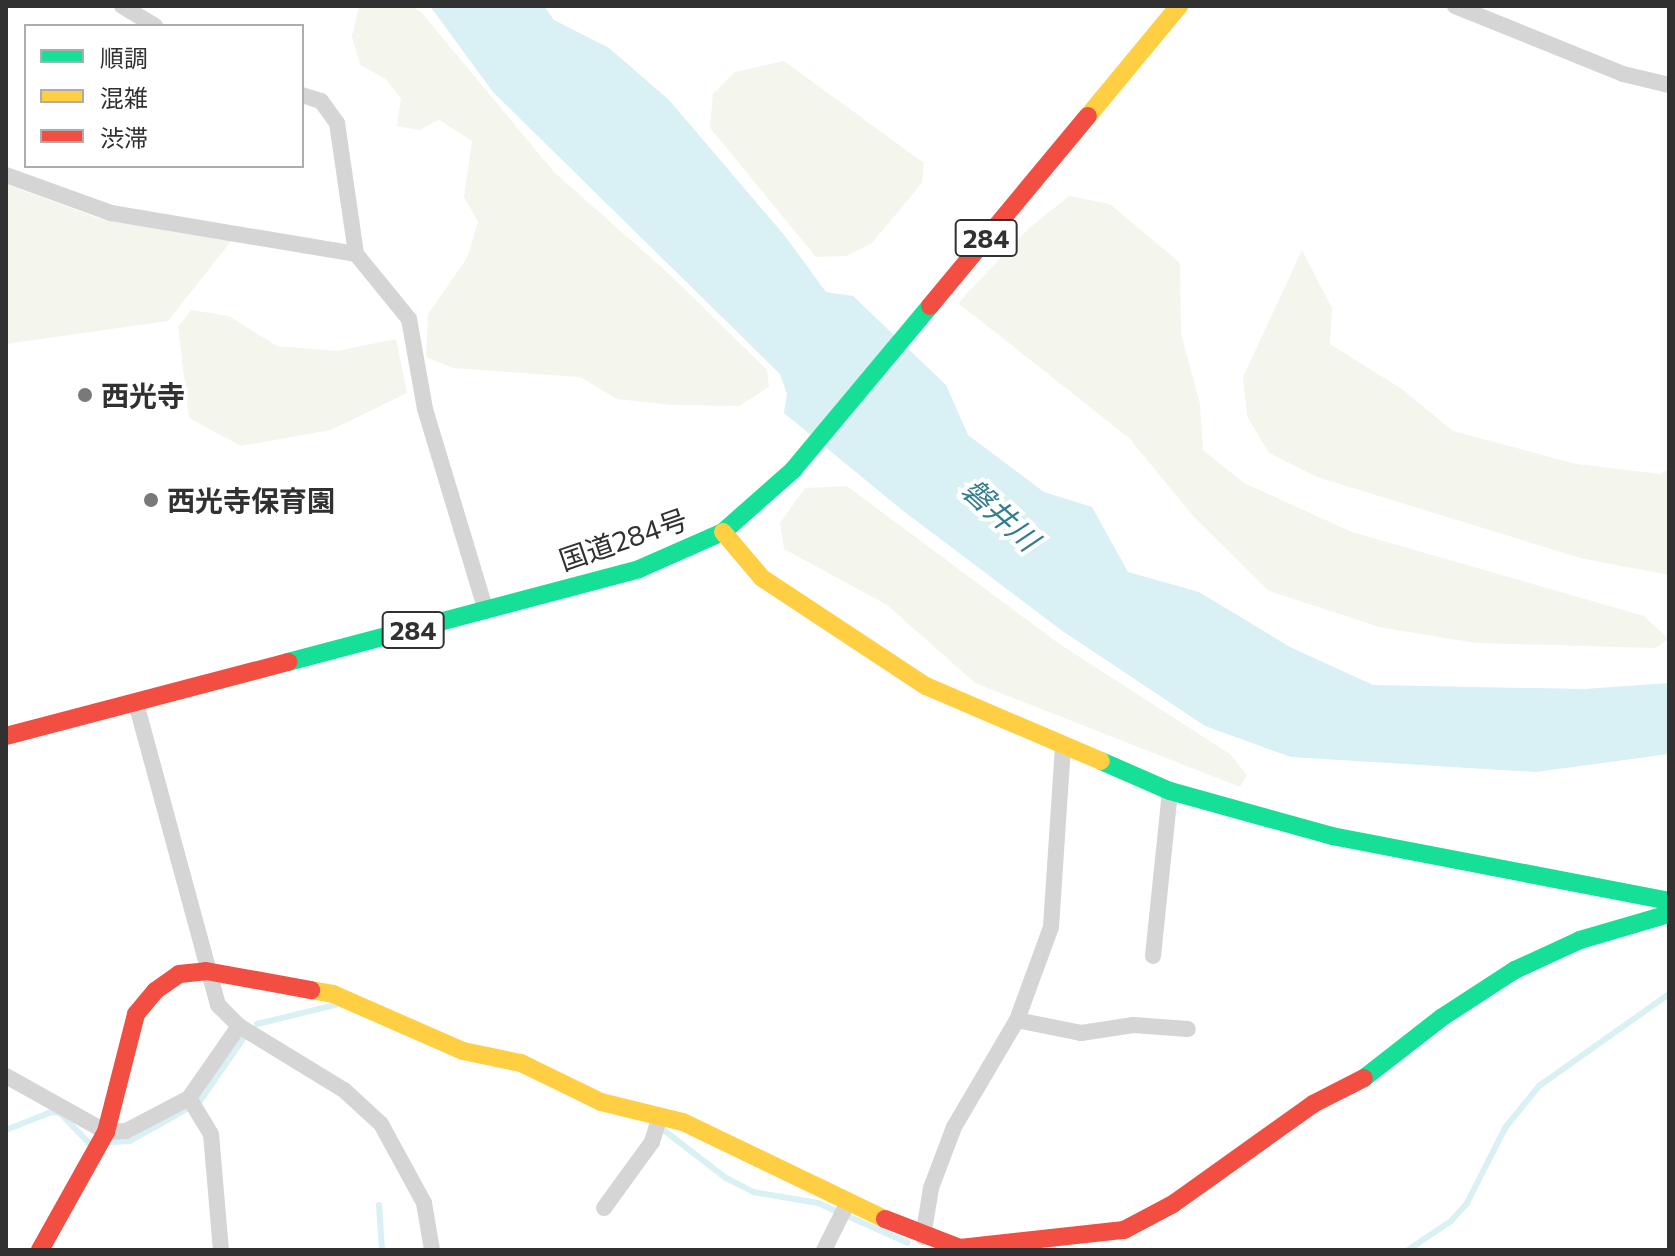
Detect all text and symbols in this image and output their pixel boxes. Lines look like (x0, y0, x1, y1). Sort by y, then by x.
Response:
legend (24, 24, 304, 168)
text: 順調 (100, 43, 148, 72)
text: 混雑 (100, 83, 148, 112)
text: 渋滞 (100, 123, 148, 152)
road number: 284 (954, 216, 1018, 260)
place label: 西光寺 (101, 378, 185, 412)
marker: 西光寺 (76, 386, 94, 404)
water label: 磐井川 (956, 471, 1046, 557)
place label: 西光寺保育園 (167, 483, 335, 517)
marker: 西光寺保育園 (142, 491, 160, 509)
street label: 国道284号 (555, 501, 691, 577)
road number: 284 (381, 608, 445, 652)

